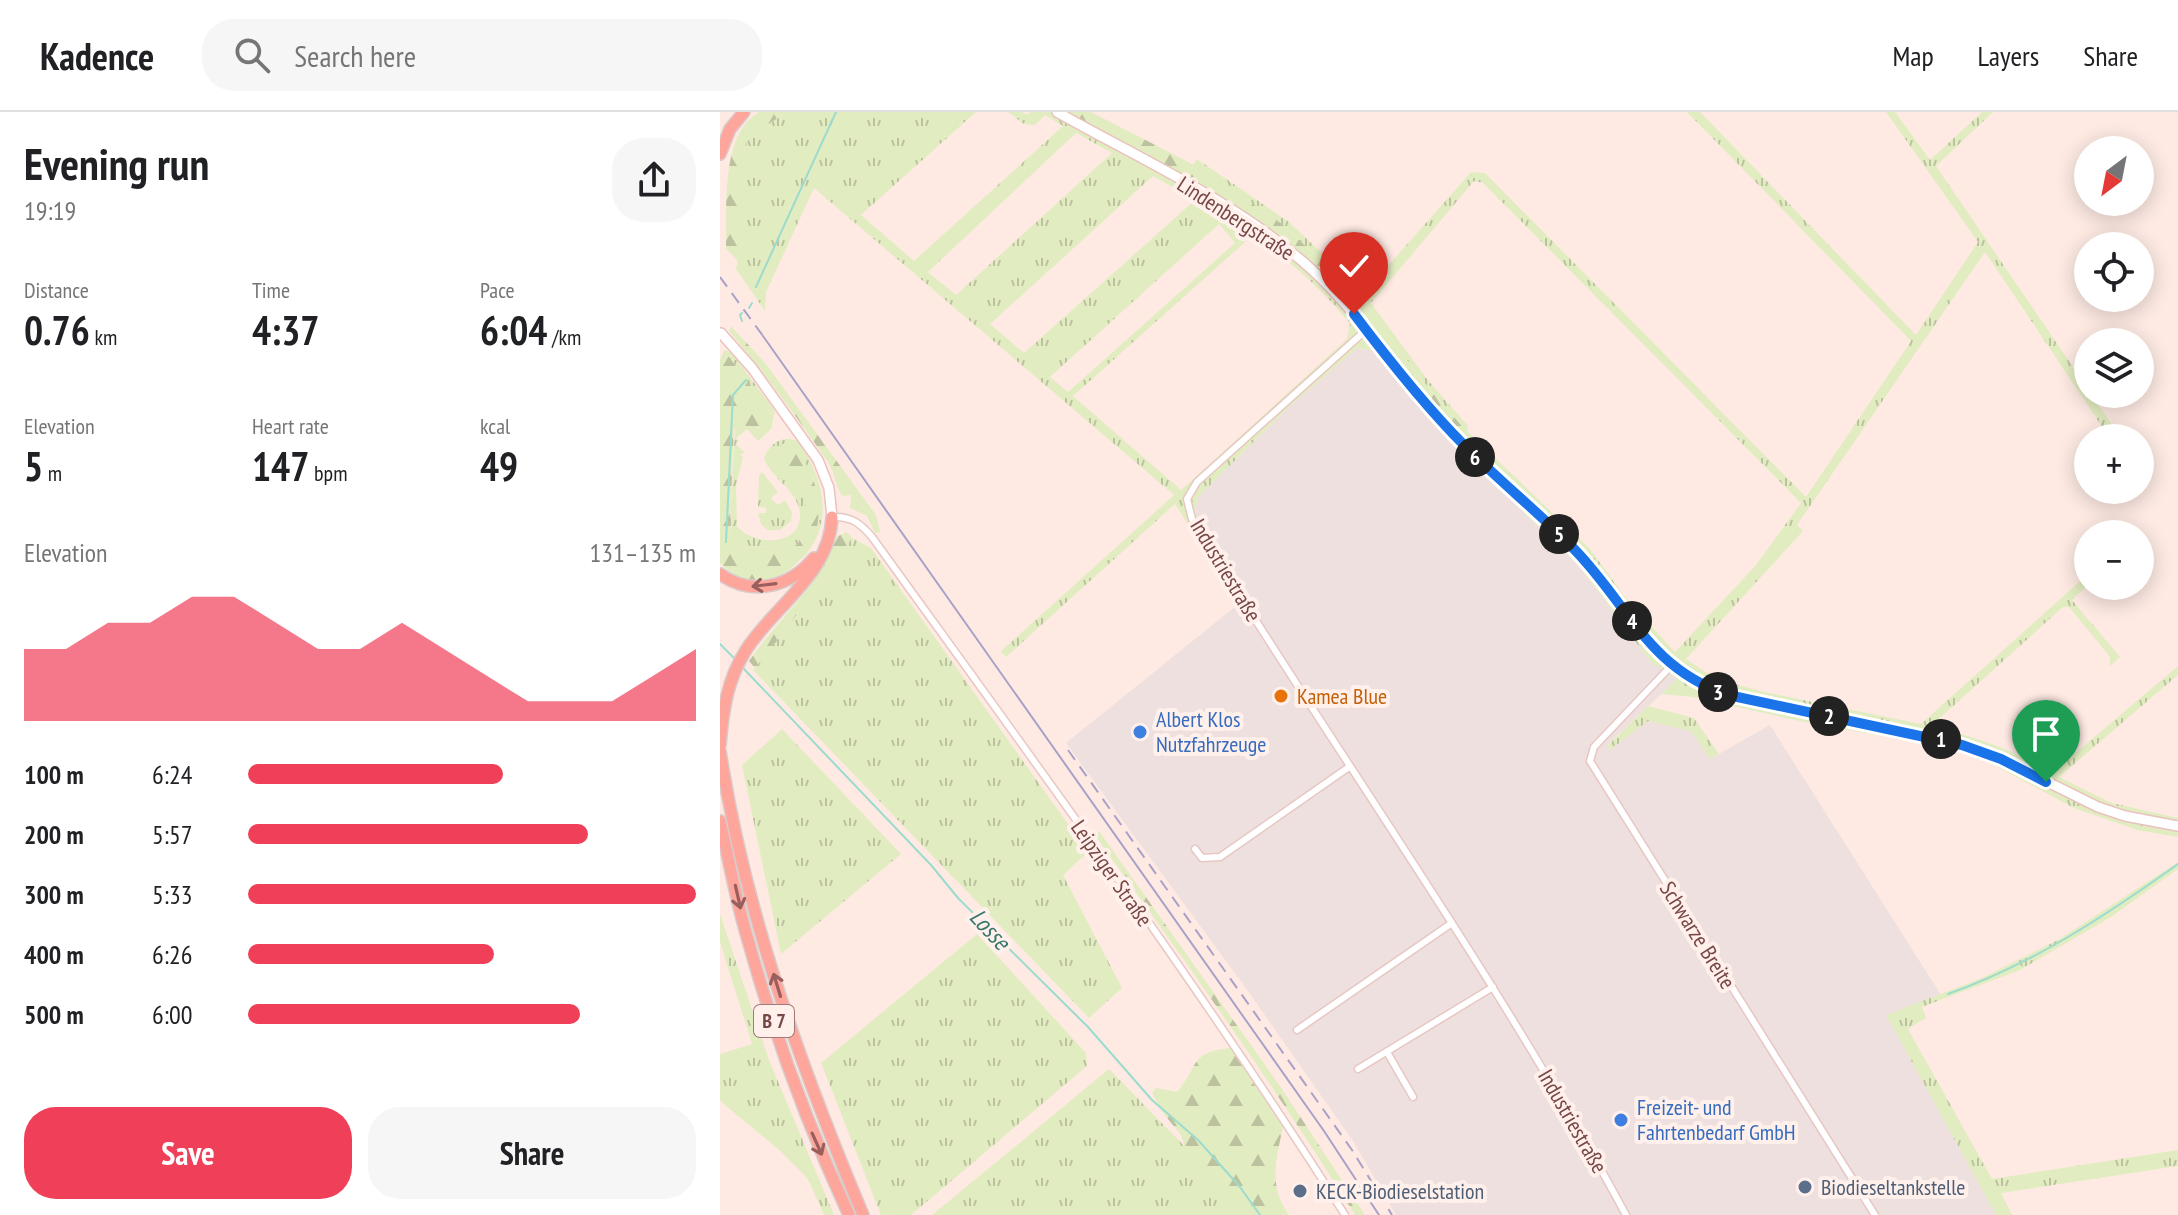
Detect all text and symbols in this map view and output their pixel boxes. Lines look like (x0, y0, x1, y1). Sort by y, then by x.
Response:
search box (202, 19, 762, 91)
text: Kadence (40, 31, 154, 80)
icon: search (230, 33, 274, 77)
text: Search here (294, 36, 416, 75)
text: Map (1892, 37, 1934, 74)
text: Layers (1978, 37, 2039, 74)
text: Share (2083, 37, 2138, 74)
text: Evening run (24, 135, 209, 192)
north arrow (2074, 136, 2154, 216)
map controls (2074, 136, 2154, 600)
button: share (612, 138, 696, 222)
street label: Lindenbergstraße (1172, 170, 1300, 266)
text: 19:19 (24, 194, 76, 227)
pin (1320, 232, 1388, 314)
button: locate (2074, 232, 2154, 312)
icon: check (1332, 244, 1376, 288)
text: Distance (24, 276, 89, 304)
text: Time (252, 276, 290, 304)
text: Pace (480, 276, 515, 304)
text: 0.76 (24, 304, 90, 356)
text: 4:37 (252, 304, 319, 356)
text: 6:04 (480, 304, 547, 356)
text: km (90, 323, 117, 351)
text: /km (547, 323, 581, 351)
button: layers (2074, 328, 2154, 408)
text: Elevation (24, 412, 95, 440)
text: Heart rate (252, 412, 329, 440)
text: kcal (480, 412, 510, 440)
button: + (2074, 424, 2154, 504)
pin: 6 (1455, 437, 1495, 477)
text: 5 (24, 440, 43, 492)
text: 147 (252, 440, 309, 492)
text: 49 (480, 440, 518, 492)
text: 6 (1470, 443, 1480, 471)
text: m (43, 459, 62, 487)
text: bpm (309, 459, 347, 487)
street label: Industriestraße (1184, 513, 1268, 627)
pin: 5 (1539, 514, 1579, 554)
text: 5 (1554, 520, 1564, 548)
button: − (2074, 520, 2154, 600)
text: Elevation (24, 536, 107, 569)
text: 131–135 m (590, 536, 696, 569)
one-way arrow (752, 578, 778, 593)
pin: 4 (1612, 601, 1652, 641)
text: 4 (1627, 607, 1637, 635)
pin: 3 (1698, 672, 1738, 712)
text: 3 (1713, 678, 1723, 706)
place label: Kamea Blue (1297, 682, 1387, 710)
marker: Kamea Blue (1272, 687, 1290, 705)
pin: 2 (1809, 696, 1849, 736)
pin (2012, 700, 2080, 782)
text: 2 (1824, 702, 1834, 730)
place label: Albert Klos Nutzfahrzeuge (1156, 705, 1266, 758)
icon: arrive (2024, 712, 2068, 756)
pin: 1 (1921, 719, 1961, 759)
marker: Albert Klos Nutzfahrzeuge (1131, 723, 1149, 741)
text: 1 (1936, 725, 1946, 753)
text: 100 m (24, 758, 84, 791)
text: 6:24 (152, 758, 192, 791)
street label: Leipziger Straße (1065, 814, 1159, 932)
text: 200 m (24, 818, 84, 851)
text: 5:57 (152, 818, 192, 851)
street label: Schwarze Breite (1654, 876, 1742, 994)
text: 300 m (24, 878, 84, 911)
text: 5:33 (152, 878, 192, 911)
one-way arrow (731, 883, 746, 909)
water label: Losse (963, 902, 1018, 958)
text: 400 m (24, 938, 84, 971)
text: 6:26 (152, 938, 192, 971)
one-way arrow (768, 972, 783, 997)
text: 500 m (24, 998, 84, 1031)
text: 6:00 (152, 998, 192, 1031)
road number: B 7 (754, 1005, 794, 1037)
street label: Industriestraße (1532, 1064, 1614, 1178)
place label: Freizeit- und Fahrtenbedarf GmbH (1637, 1093, 1796, 1146)
button: Save (24, 1107, 352, 1199)
button: Share (368, 1107, 696, 1199)
marker: Freizeit- und Fahrtenbedarf GmbH (1612, 1111, 1630, 1129)
one-way arrow (810, 1131, 825, 1156)
place label: Biodieseltankstelle (1821, 1173, 1965, 1201)
place label: KECK-Biodieselstation (1316, 1177, 1484, 1205)
marker: Biodieseltankstelle (1796, 1178, 1814, 1196)
marker: KECK-Biodieselstation (1291, 1182, 1309, 1200)

